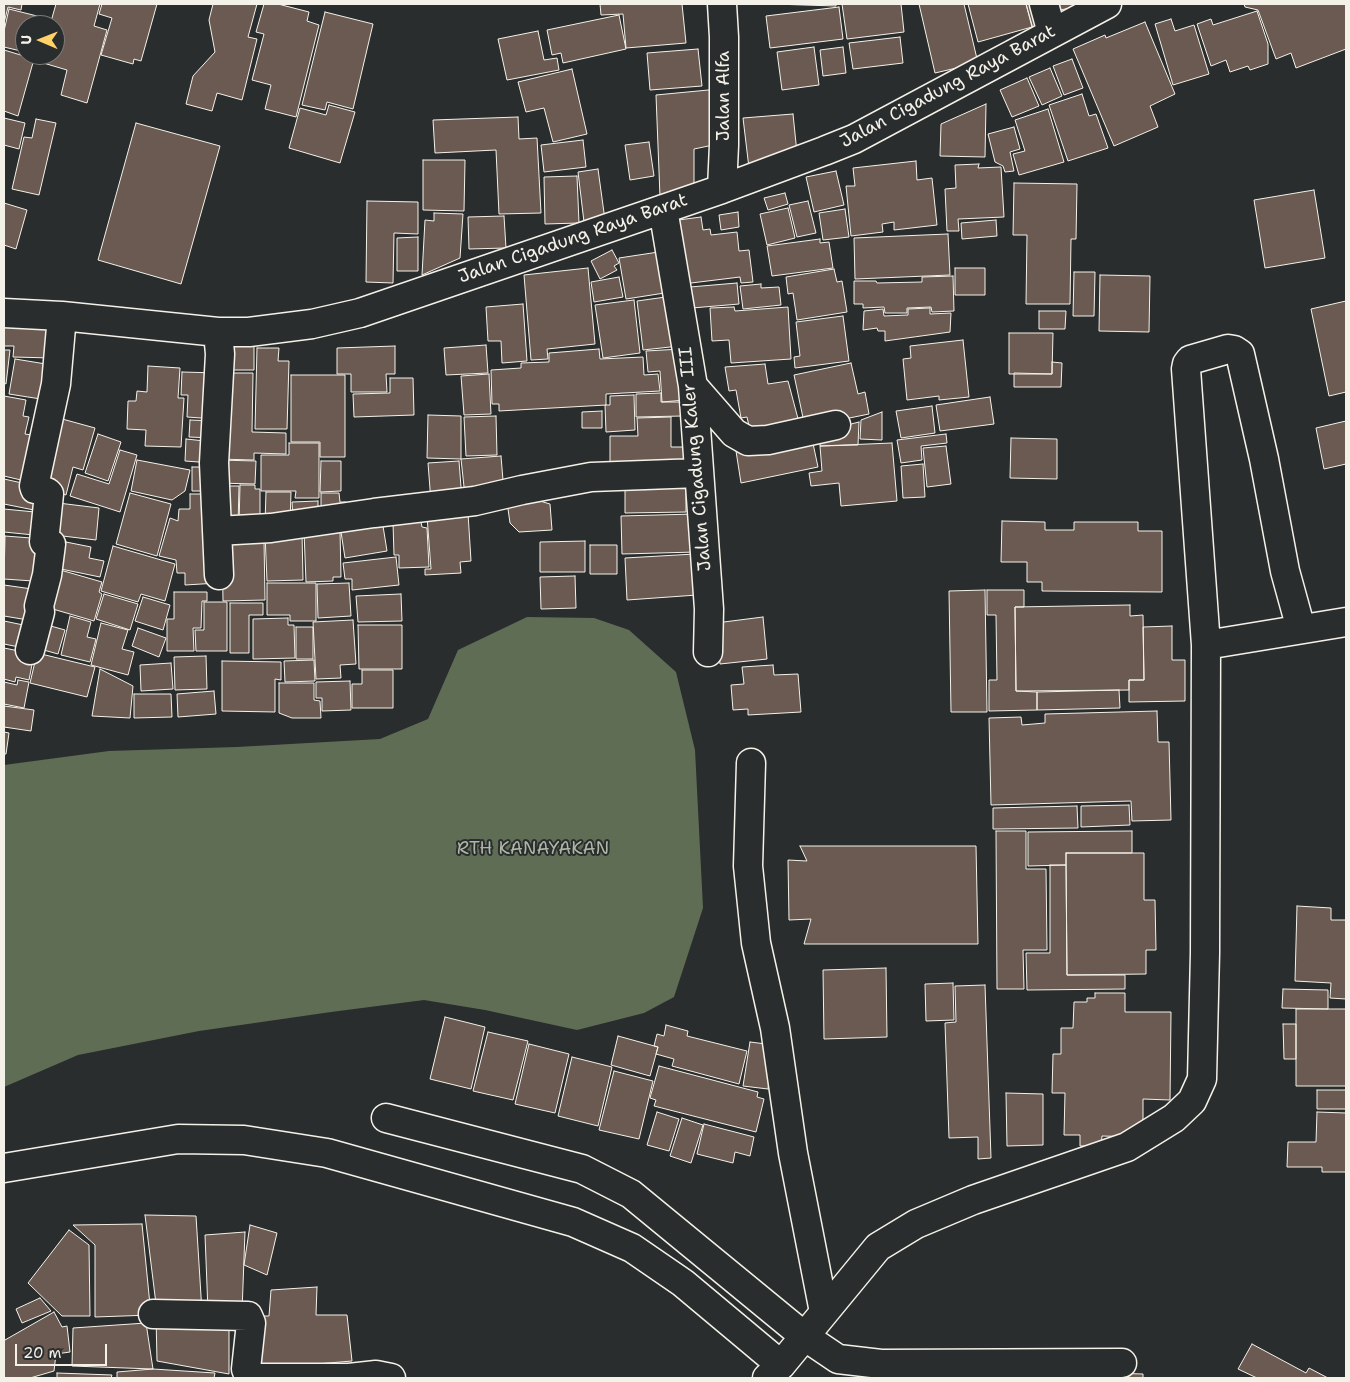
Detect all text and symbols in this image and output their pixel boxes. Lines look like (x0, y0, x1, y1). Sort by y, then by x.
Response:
north arrow (15, 15, 65, 65)
street label: Jalan Cigadung Raya Barat (837, 21, 1059, 153)
text: U (17, 35, 35, 45)
street label: Jalan Alfa (713, 51, 735, 141)
street label: Jalan Cigadung Raya Barat (456, 190, 690, 288)
street label: Jalan Cigadung Kaler III (675, 346, 717, 572)
park label: RTH KANAYAKAN (457, 838, 609, 860)
scale bar (18, 1334, 110, 1366)
text: 20 m (23, 1343, 62, 1363)

